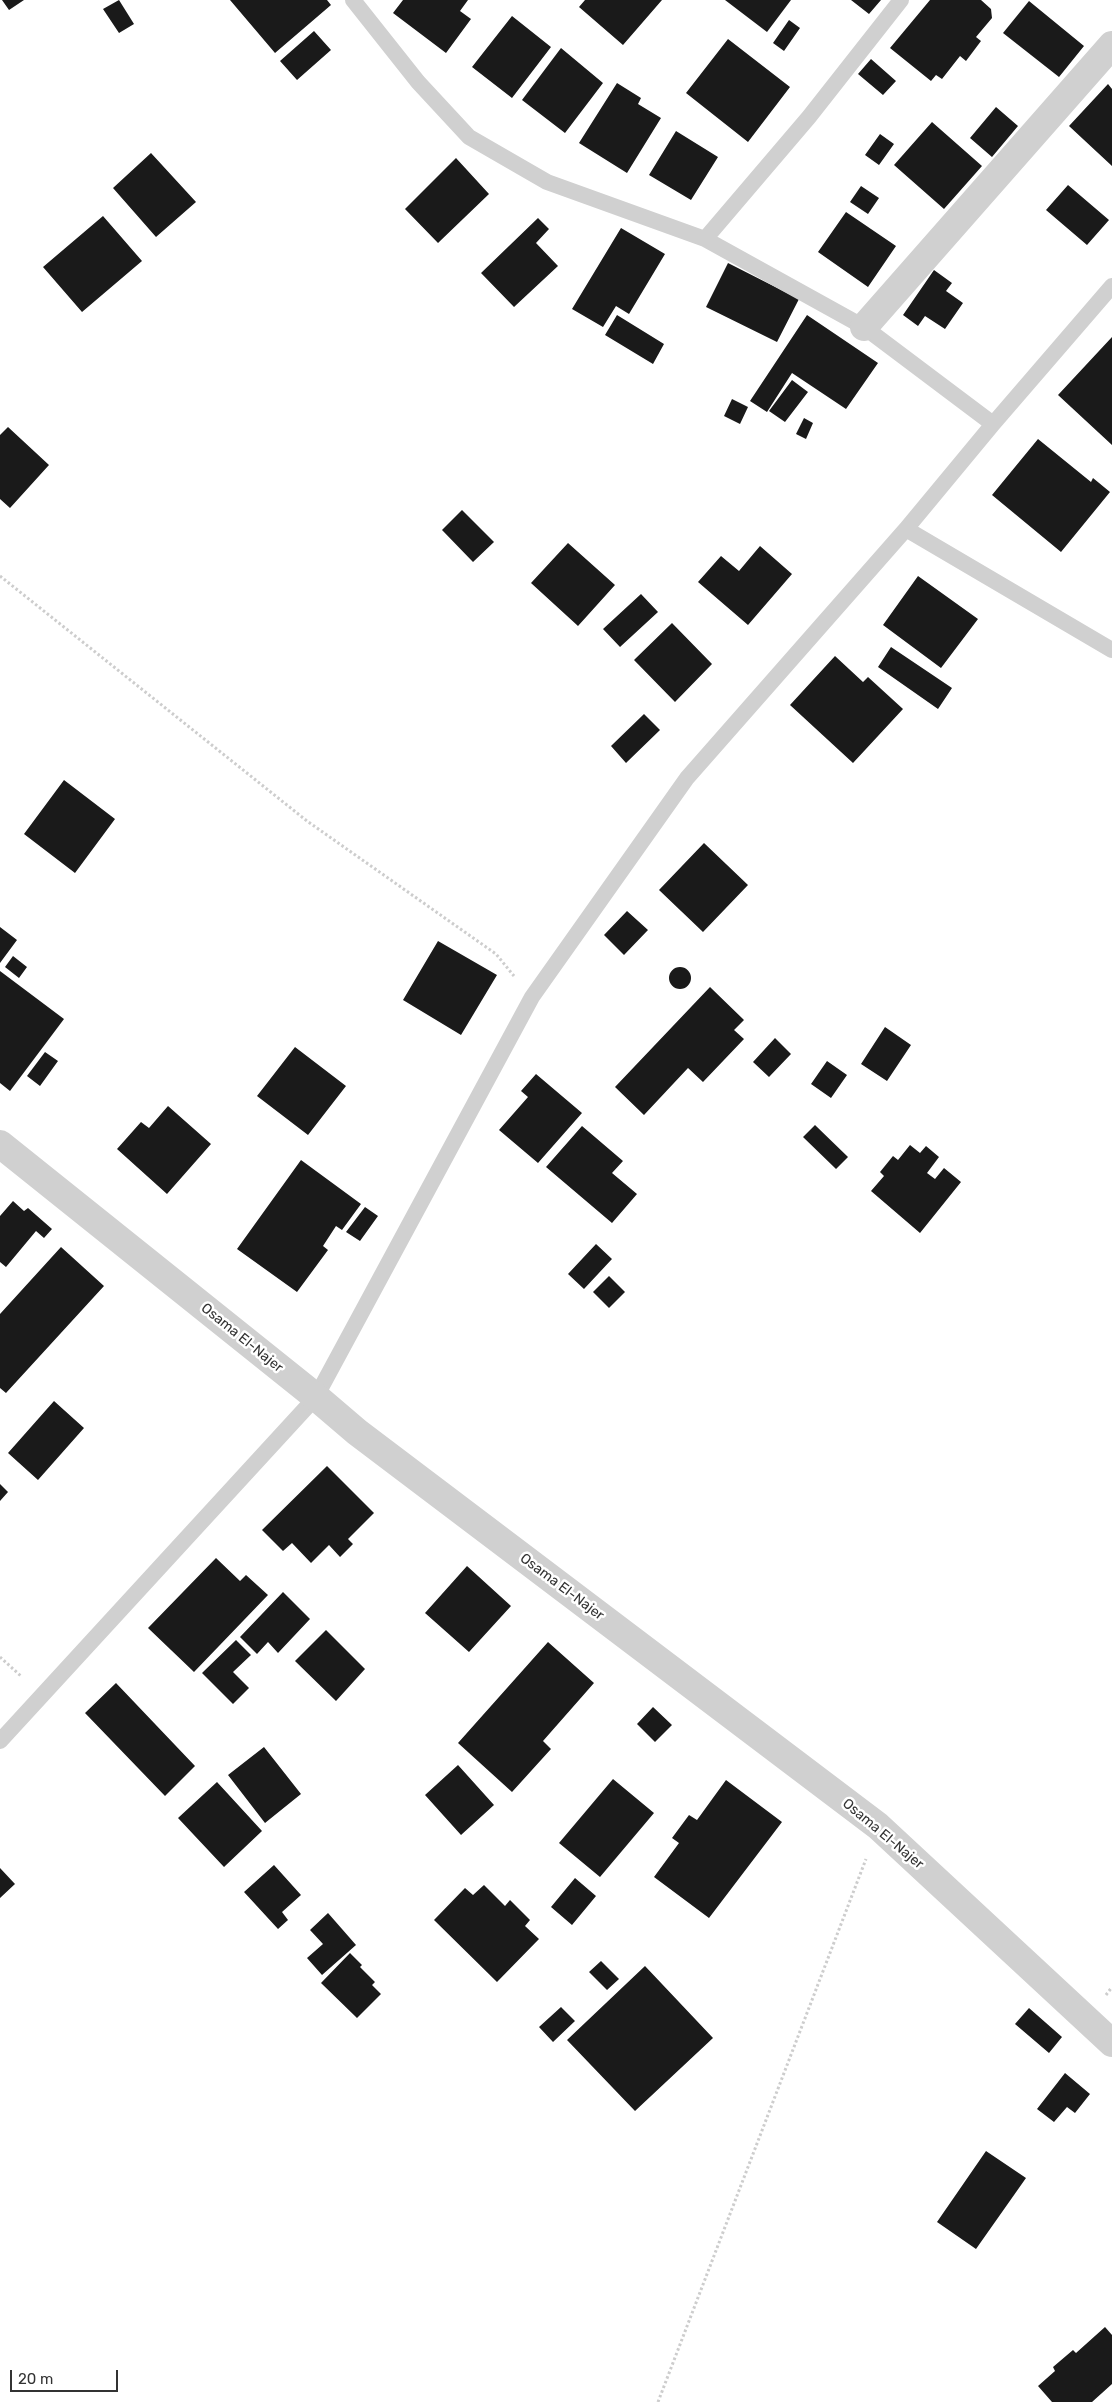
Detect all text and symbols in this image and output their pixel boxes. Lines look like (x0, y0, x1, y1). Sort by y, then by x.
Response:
street label: Osama El-Najer (198, 1300, 286, 1376)
street label: Osama El-Najer (517, 1550, 607, 1624)
street label: Osama El-Najer (839, 1795, 927, 1873)
scale bar (12, 2360, 120, 2392)
text: 20 m (18, 2370, 53, 2388)

